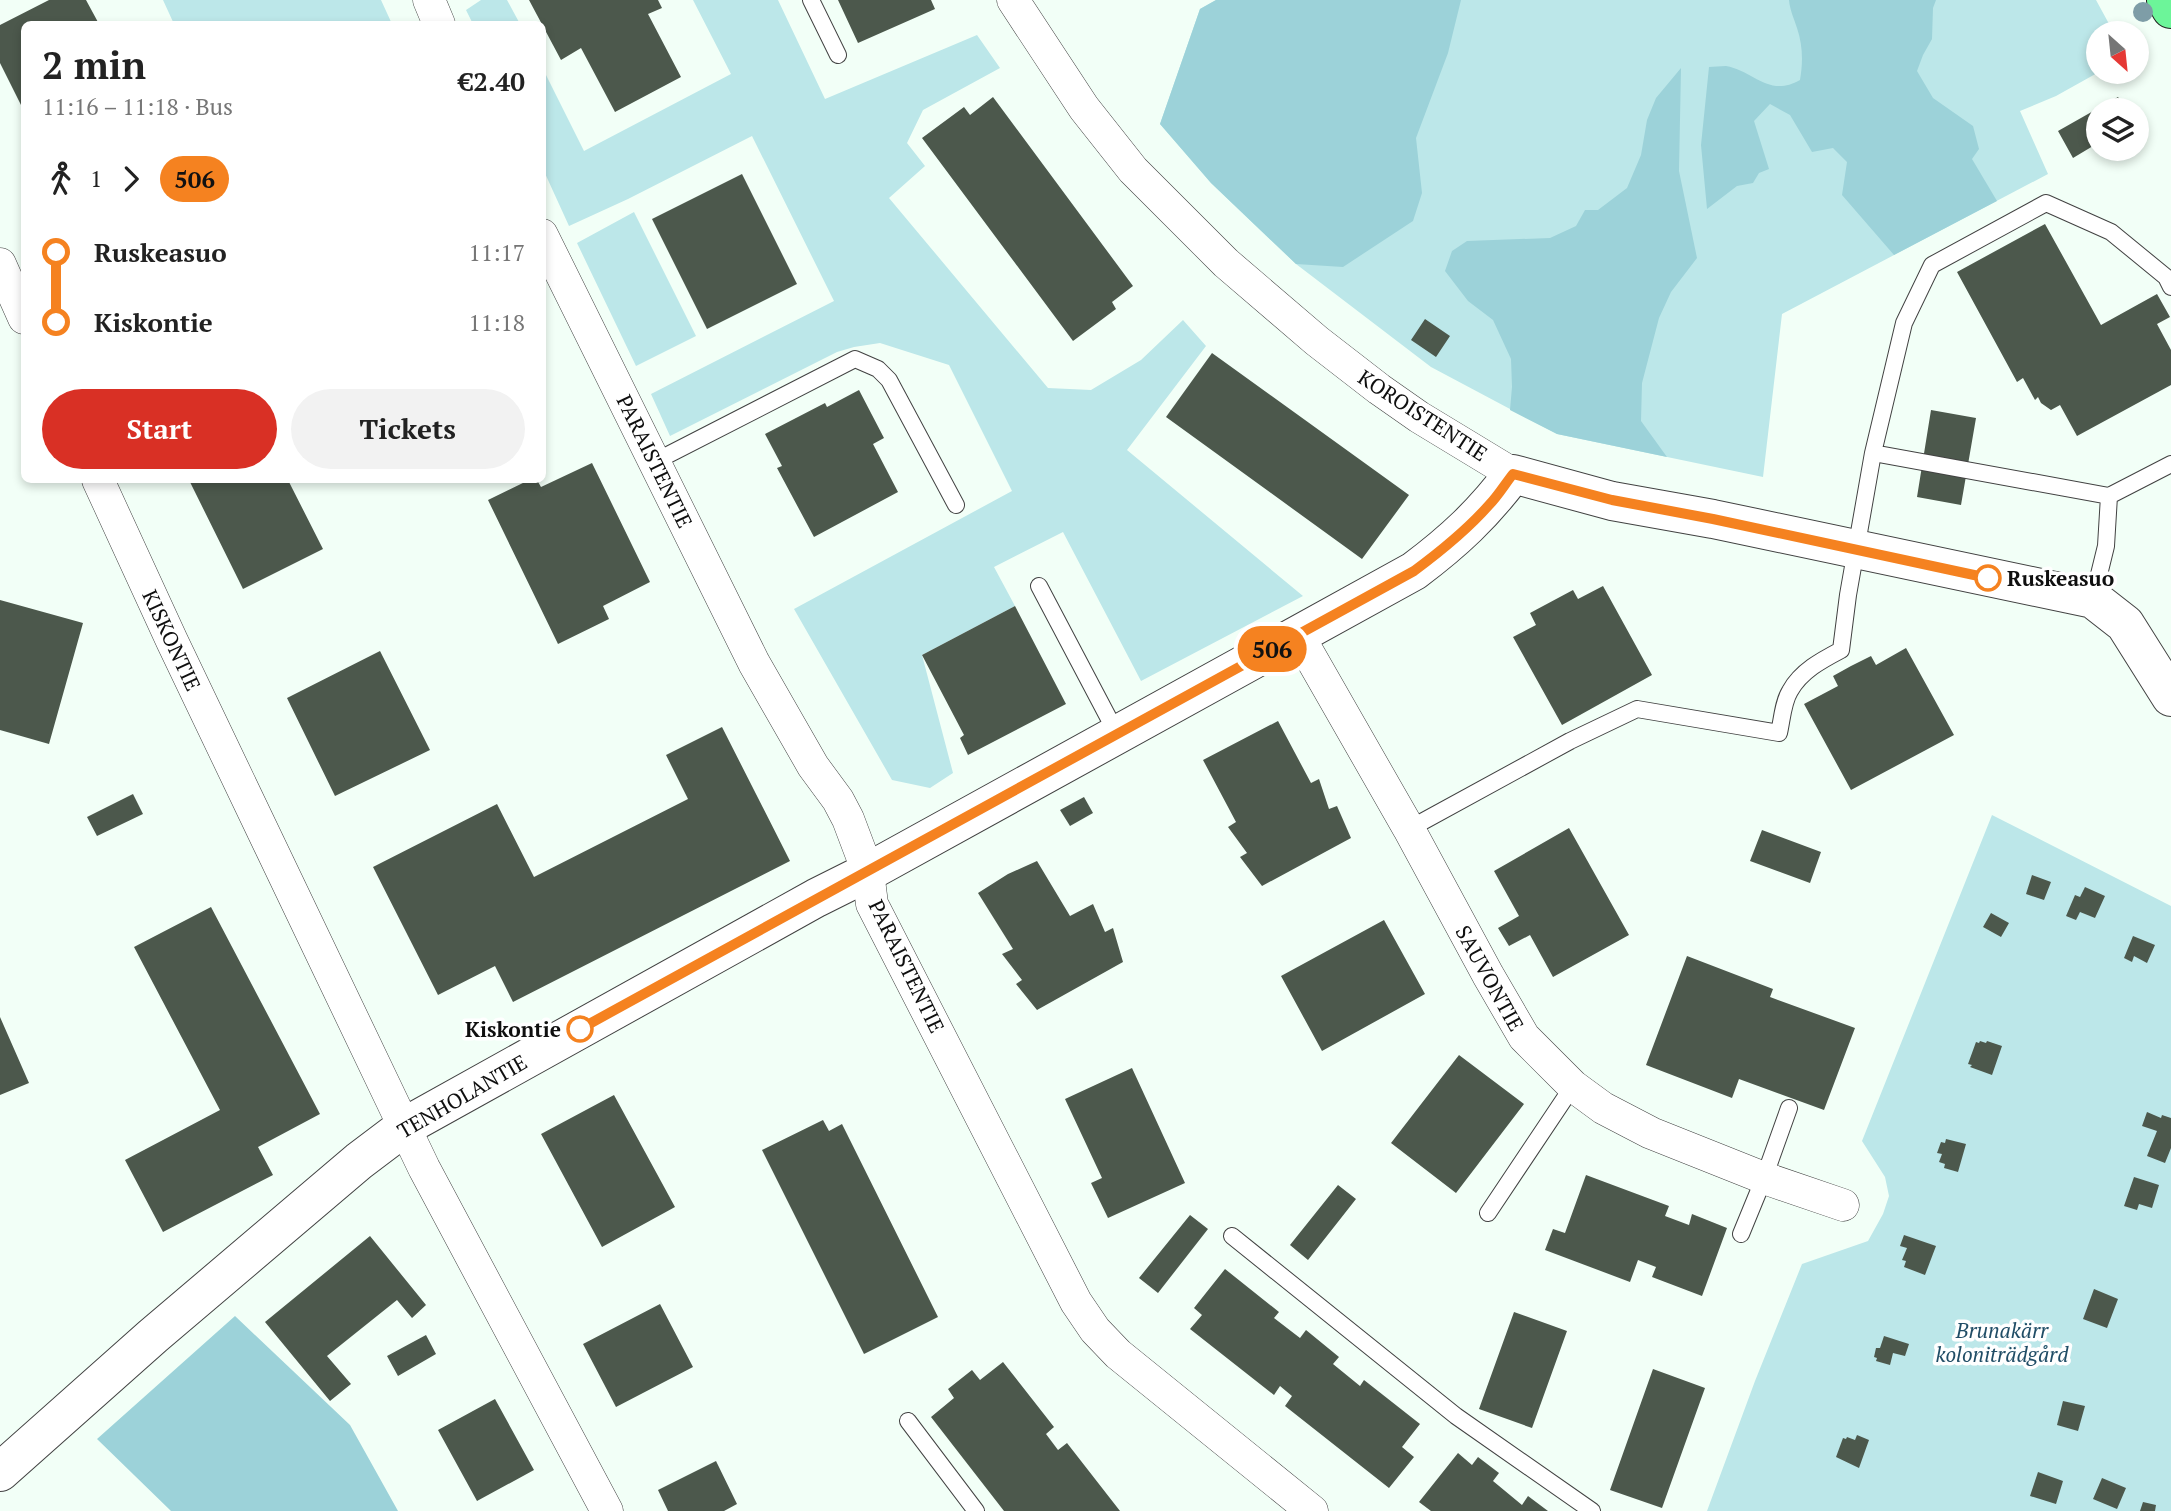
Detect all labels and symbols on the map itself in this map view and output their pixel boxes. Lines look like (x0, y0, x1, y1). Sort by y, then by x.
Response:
north arrow (2086, 21, 2149, 84)
street label: KOROISTENTIE (1353, 363, 1493, 467)
street label: PARAISTENTIE (611, 390, 699, 532)
place label: Ruskeasuo (2007, 564, 2114, 592)
marker: Ruskeasuo (1975, 565, 2001, 591)
street label: KISKONTIE (136, 585, 208, 695)
line badge: 506 (1232, 626, 1312, 672)
street label: PARAISTENTIE (863, 895, 951, 1037)
street label: SAUVONTIE (1449, 920, 1531, 1036)
place label: Kiskontie (465, 1015, 561, 1043)
marker: Kiskontie (567, 1016, 593, 1042)
street label: TENHOLANTIE (392, 1048, 532, 1144)
park label: Brunakärr koloniträdgård (1936, 1316, 2069, 1368)

